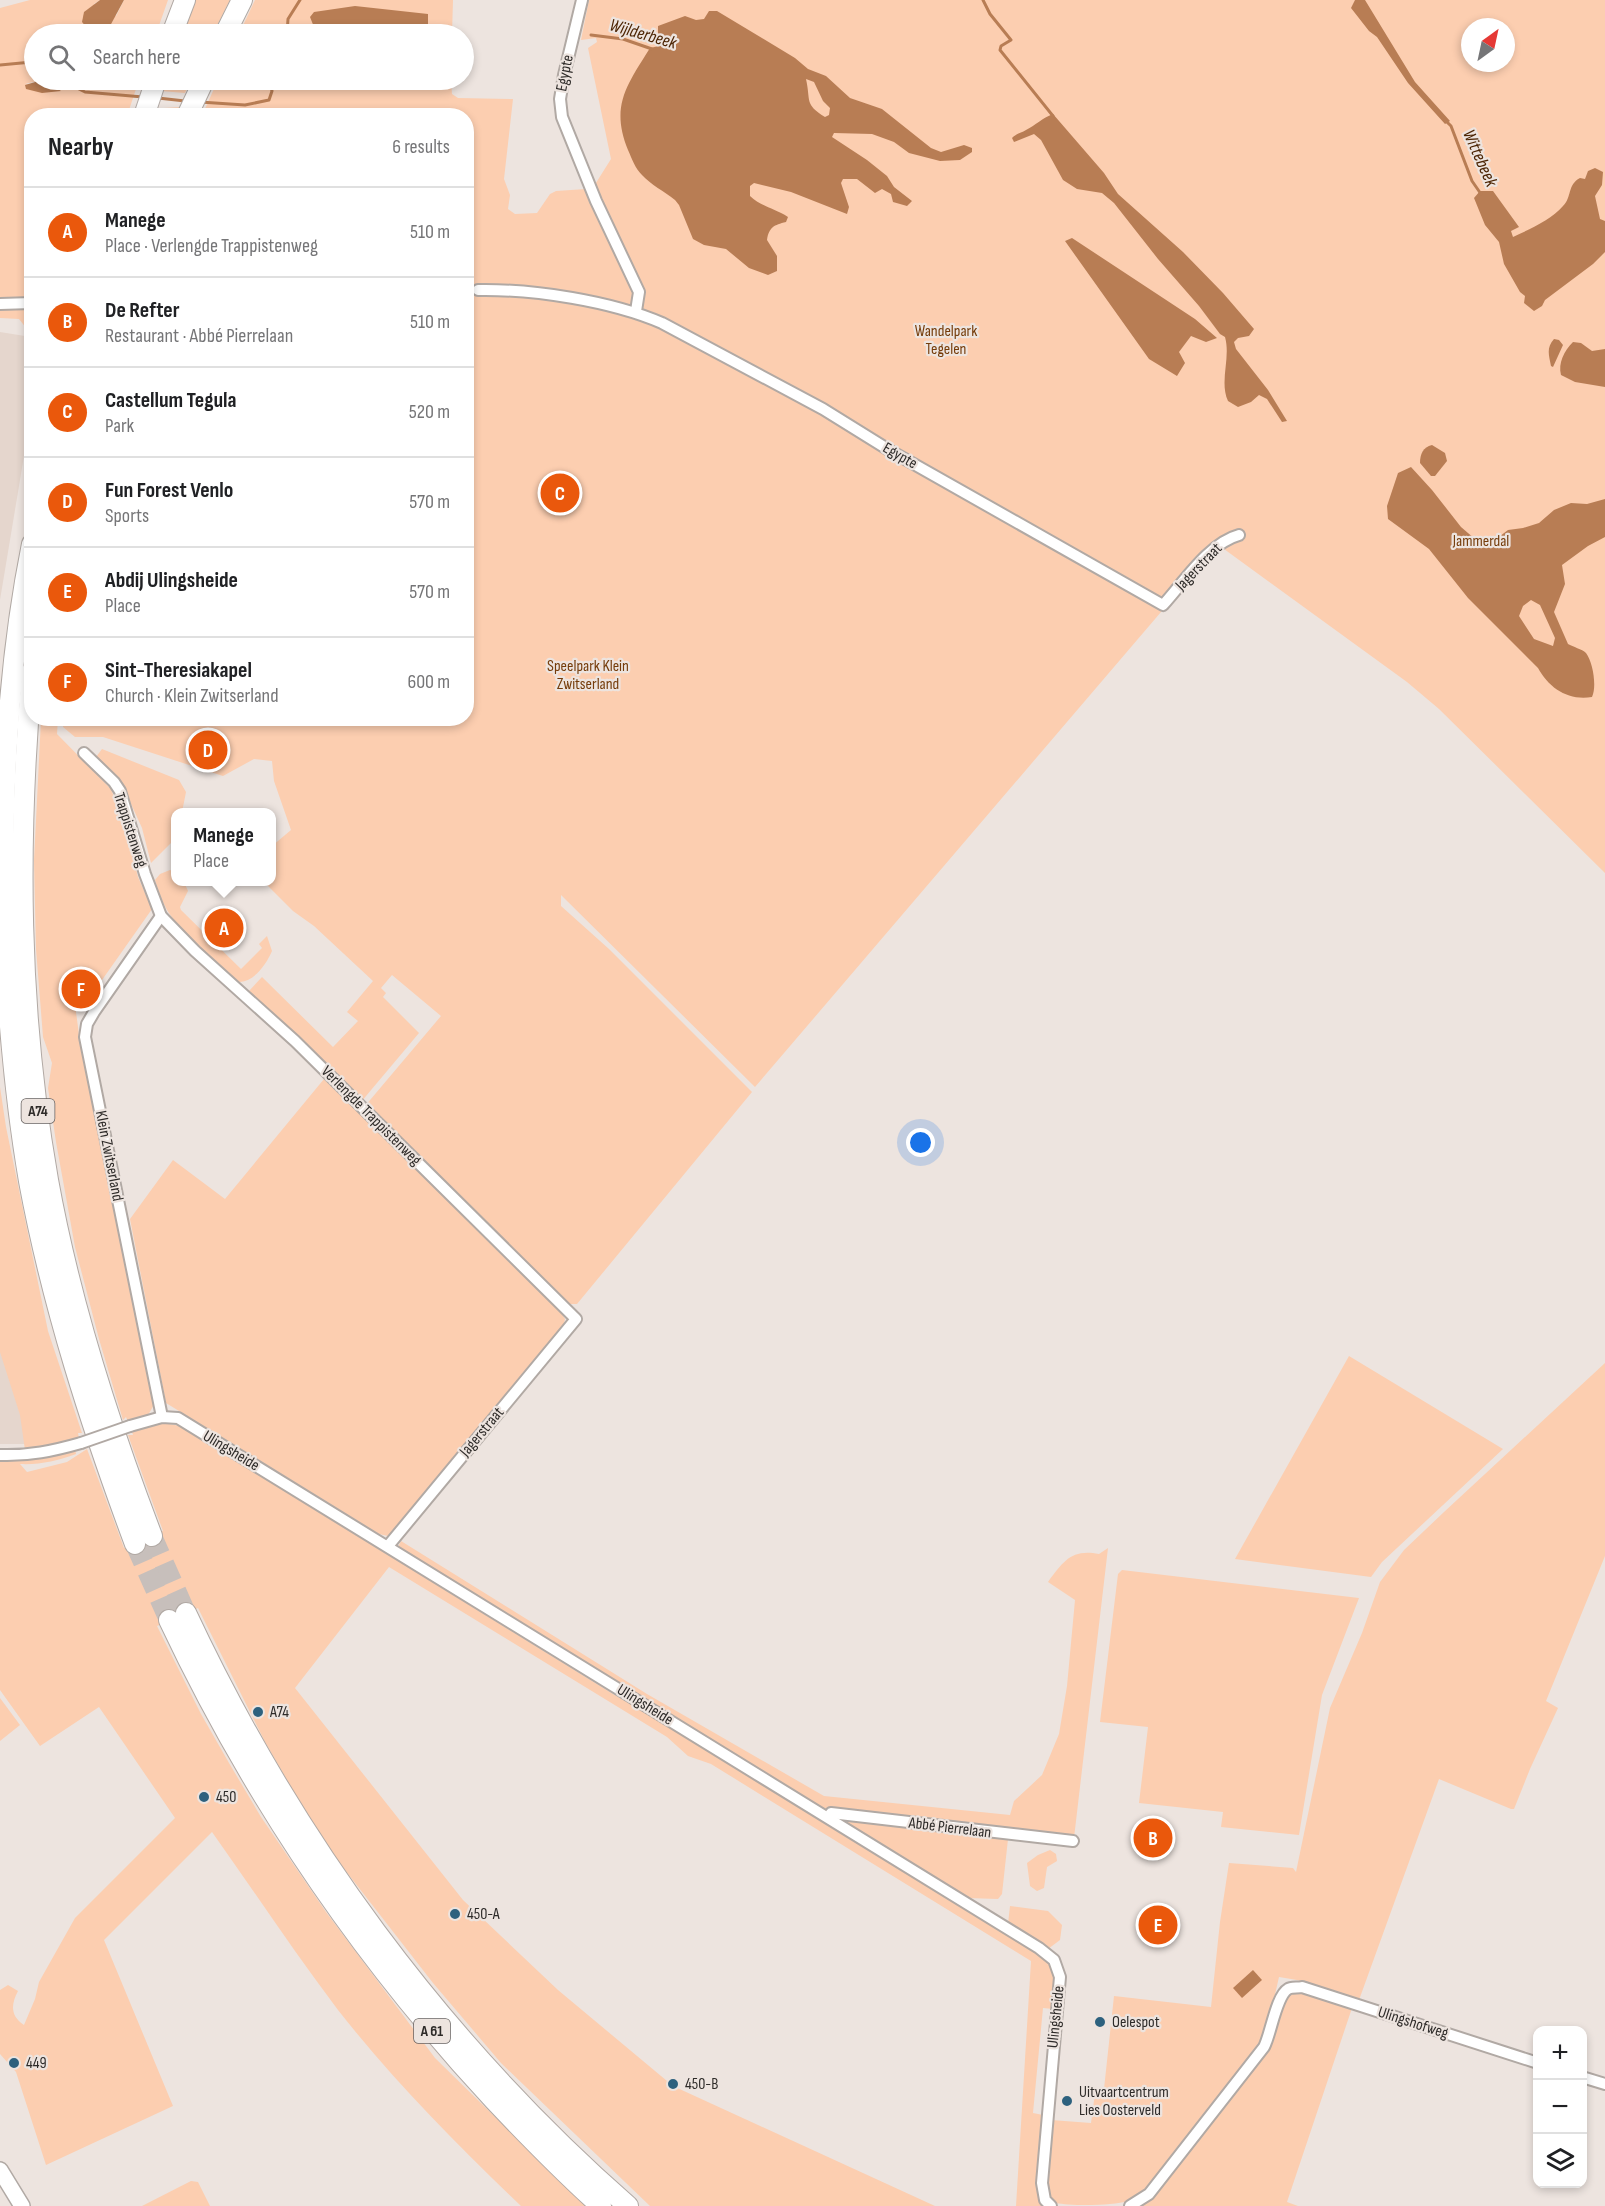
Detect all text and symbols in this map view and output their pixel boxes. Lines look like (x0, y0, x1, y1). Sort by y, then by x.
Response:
water label: Wijlderbeek (607, 14, 680, 54)
north arrow (1461, 18, 1515, 72)
search box (24, 24, 474, 90)
icon: search (45, 41, 78, 74)
text: Search here (93, 44, 180, 71)
street label: Egypte (552, 53, 578, 93)
water label: Wittebeek (1458, 126, 1502, 191)
text: Nearby (48, 132, 114, 163)
text: 6 results (392, 135, 450, 159)
text: Manege (105, 207, 166, 234)
text: A (63, 220, 72, 244)
text: 510 m (410, 220, 450, 244)
text: Place · Verlengde Trappistenweg (105, 234, 318, 258)
text: De Refter (105, 297, 180, 324)
text: B (63, 310, 72, 334)
text: 510 m (410, 310, 450, 334)
park label: Wandelpark Tegelen (915, 322, 977, 359)
text: Restaurant · Abbé Pierrelaan (105, 324, 293, 348)
text: Castellum Tegula (105, 387, 237, 414)
text: C (62, 400, 73, 424)
text: 520 m (409, 400, 450, 424)
text: Park (105, 414, 134, 438)
street label: Egypte (879, 439, 921, 473)
pin: C (540, 470, 580, 516)
text: Fun Forest Venlo (105, 477, 233, 504)
text: D (62, 490, 73, 514)
text: 570 m (409, 490, 450, 514)
text: Sports (105, 504, 149, 528)
park label: Jammerdal (1452, 532, 1509, 551)
street label: Jagerstraat (1171, 539, 1226, 595)
text: Abdij Ulingsheide (105, 567, 238, 594)
text: E (63, 580, 72, 604)
text: 570 m (409, 580, 450, 604)
text: Place (105, 594, 141, 618)
text: Sint-Theresiakapel (105, 657, 252, 684)
park label: Speelpark Klein Zwitserland (547, 657, 629, 694)
text: F (63, 670, 72, 694)
text: 600 m (407, 670, 450, 694)
text: Church · Klein Zwitserland (105, 684, 279, 708)
pin: D (188, 728, 228, 772)
street label: Trappistenweg (109, 790, 151, 870)
popup (171, 808, 276, 886)
text: Manege (193, 822, 254, 849)
text: Place (193, 849, 229, 873)
pin: A (204, 906, 244, 950)
pin: F (62, 966, 100, 1012)
street label: Verlengde Trappistenweg (317, 1062, 425, 1170)
road number: A74 (22, 1099, 54, 1123)
street label: Klein Zwitserland (91, 1109, 127, 1203)
your location (906, 1128, 935, 1157)
street label: Jagerstraat (455, 1403, 508, 1461)
street label: Ulingsheide (199, 1427, 263, 1475)
street label: Ulingsheide (613, 1680, 677, 1730)
place label: A74 (269, 1703, 289, 1722)
marker: A74 (251, 1705, 265, 1719)
place label: 450 (216, 1788, 236, 1807)
marker: 450 (197, 1790, 211, 1804)
street label: Abbé Pierrelaan (907, 1813, 992, 1842)
pin: B (1134, 1816, 1172, 1860)
pin: E (1138, 1902, 1178, 1948)
place label: 450-A (467, 1905, 500, 1924)
marker: 450-A (448, 1907, 462, 1921)
street label: Ulingsheide (1043, 1985, 1069, 2049)
street label: Ulingshofweg (1375, 2003, 1451, 2043)
place label: Oelespot (1112, 2013, 1160, 2032)
marker: Oelespot (1093, 2015, 1107, 2029)
road number: A 61 (414, 2019, 450, 2043)
map controls (1533, 2026, 1587, 2188)
button: + (1533, 2026, 1587, 2080)
place label: 449 (26, 2054, 47, 2073)
marker: 449 (7, 2056, 21, 2070)
place label: 450-B (685, 2075, 718, 2094)
marker: 450-B (666, 2077, 680, 2091)
button: − (1533, 2080, 1587, 2134)
place label: Uitvaartcentrum Lies Oosterveld (1079, 2083, 1169, 2120)
marker: Uitvaartcentrum Lies Oosterveld (1060, 2094, 1074, 2108)
button: layers (1533, 2134, 1587, 2188)

